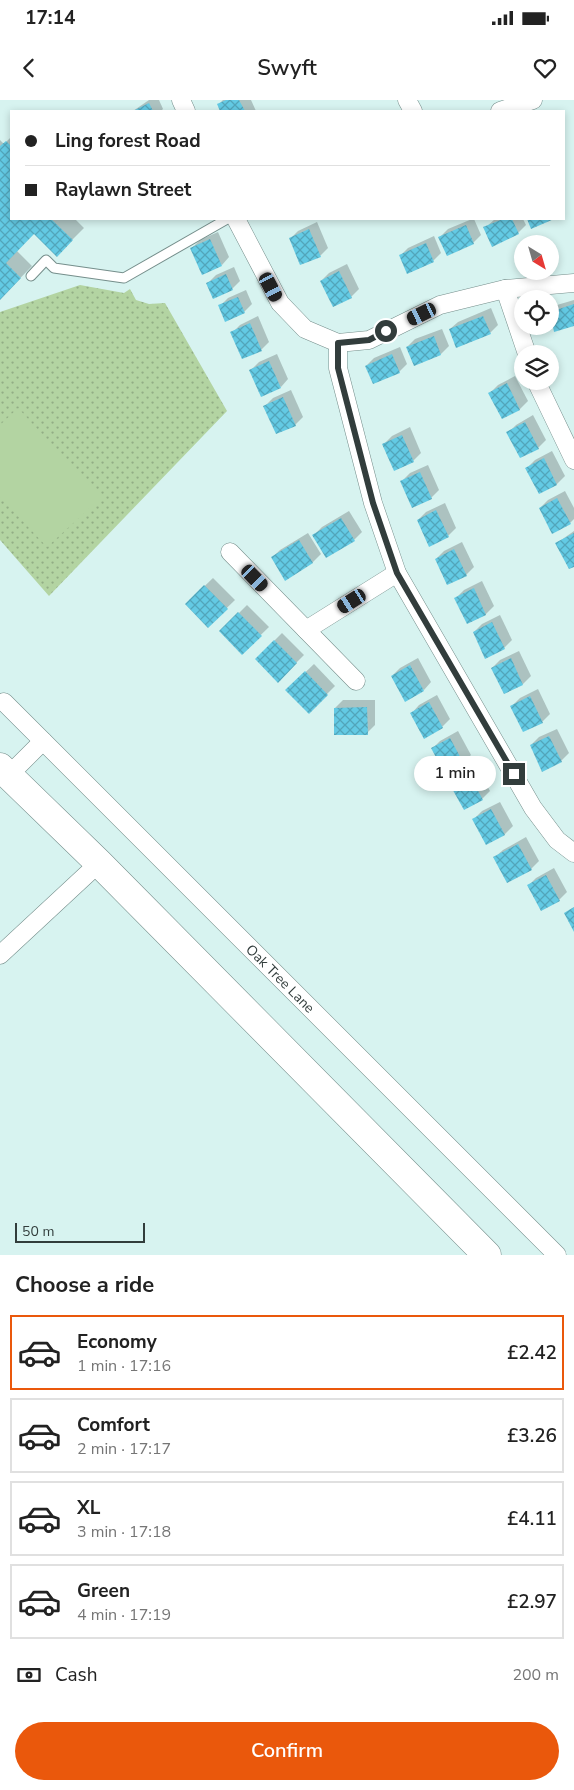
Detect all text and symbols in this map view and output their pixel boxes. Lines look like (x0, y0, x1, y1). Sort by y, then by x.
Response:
text: 17:14 (25, 5, 75, 31)
text: Swyft (257, 53, 317, 83)
icon: back (15, 54, 43, 82)
icon: heart (531, 54, 559, 82)
text: Ling forest Road (55, 128, 201, 154)
text: Raylawn Street (55, 177, 191, 203)
north arrow (514, 235, 559, 280)
map controls (514, 235, 559, 390)
car (257, 270, 284, 304)
button: locate (514, 290, 559, 335)
car (405, 301, 438, 327)
route start (375, 320, 397, 342)
button: layers (514, 345, 559, 390)
car (239, 562, 270, 594)
car (335, 587, 368, 615)
callout: 1 min (414, 756, 496, 792)
text: 1 min (435, 762, 475, 784)
route end (503, 763, 525, 785)
street label: Oak Tree Lane (242, 940, 319, 1017)
scale bar (15, 1220, 145, 1243)
text: 50 m (22, 1222, 54, 1241)
text: Choose a ride (15, 1270, 154, 1300)
text: Economy (77, 1329, 157, 1355)
icon: car (17, 1330, 62, 1375)
text: £2.42 (507, 1340, 557, 1366)
text: 1 min · 17:16 (77, 1355, 171, 1377)
text: Comfort (77, 1412, 150, 1438)
icon: car (17, 1413, 62, 1458)
text: £3.26 (507, 1423, 557, 1449)
text: 2 min · 17:17 (77, 1438, 171, 1460)
text: XL (77, 1495, 100, 1521)
icon: car (17, 1496, 62, 1541)
text: £4.11 (507, 1506, 557, 1532)
text: 3 min · 17:18 (77, 1521, 171, 1543)
text: Green (77, 1578, 130, 1604)
icon: car (17, 1579, 62, 1624)
text: £2.97 (507, 1589, 557, 1615)
text: 4 min · 17:19 (77, 1604, 171, 1626)
icon: cash (15, 1661, 43, 1689)
text: Cash (55, 1662, 97, 1688)
text: 200 m (512, 1664, 559, 1686)
button: Confirm (15, 1722, 559, 1780)

